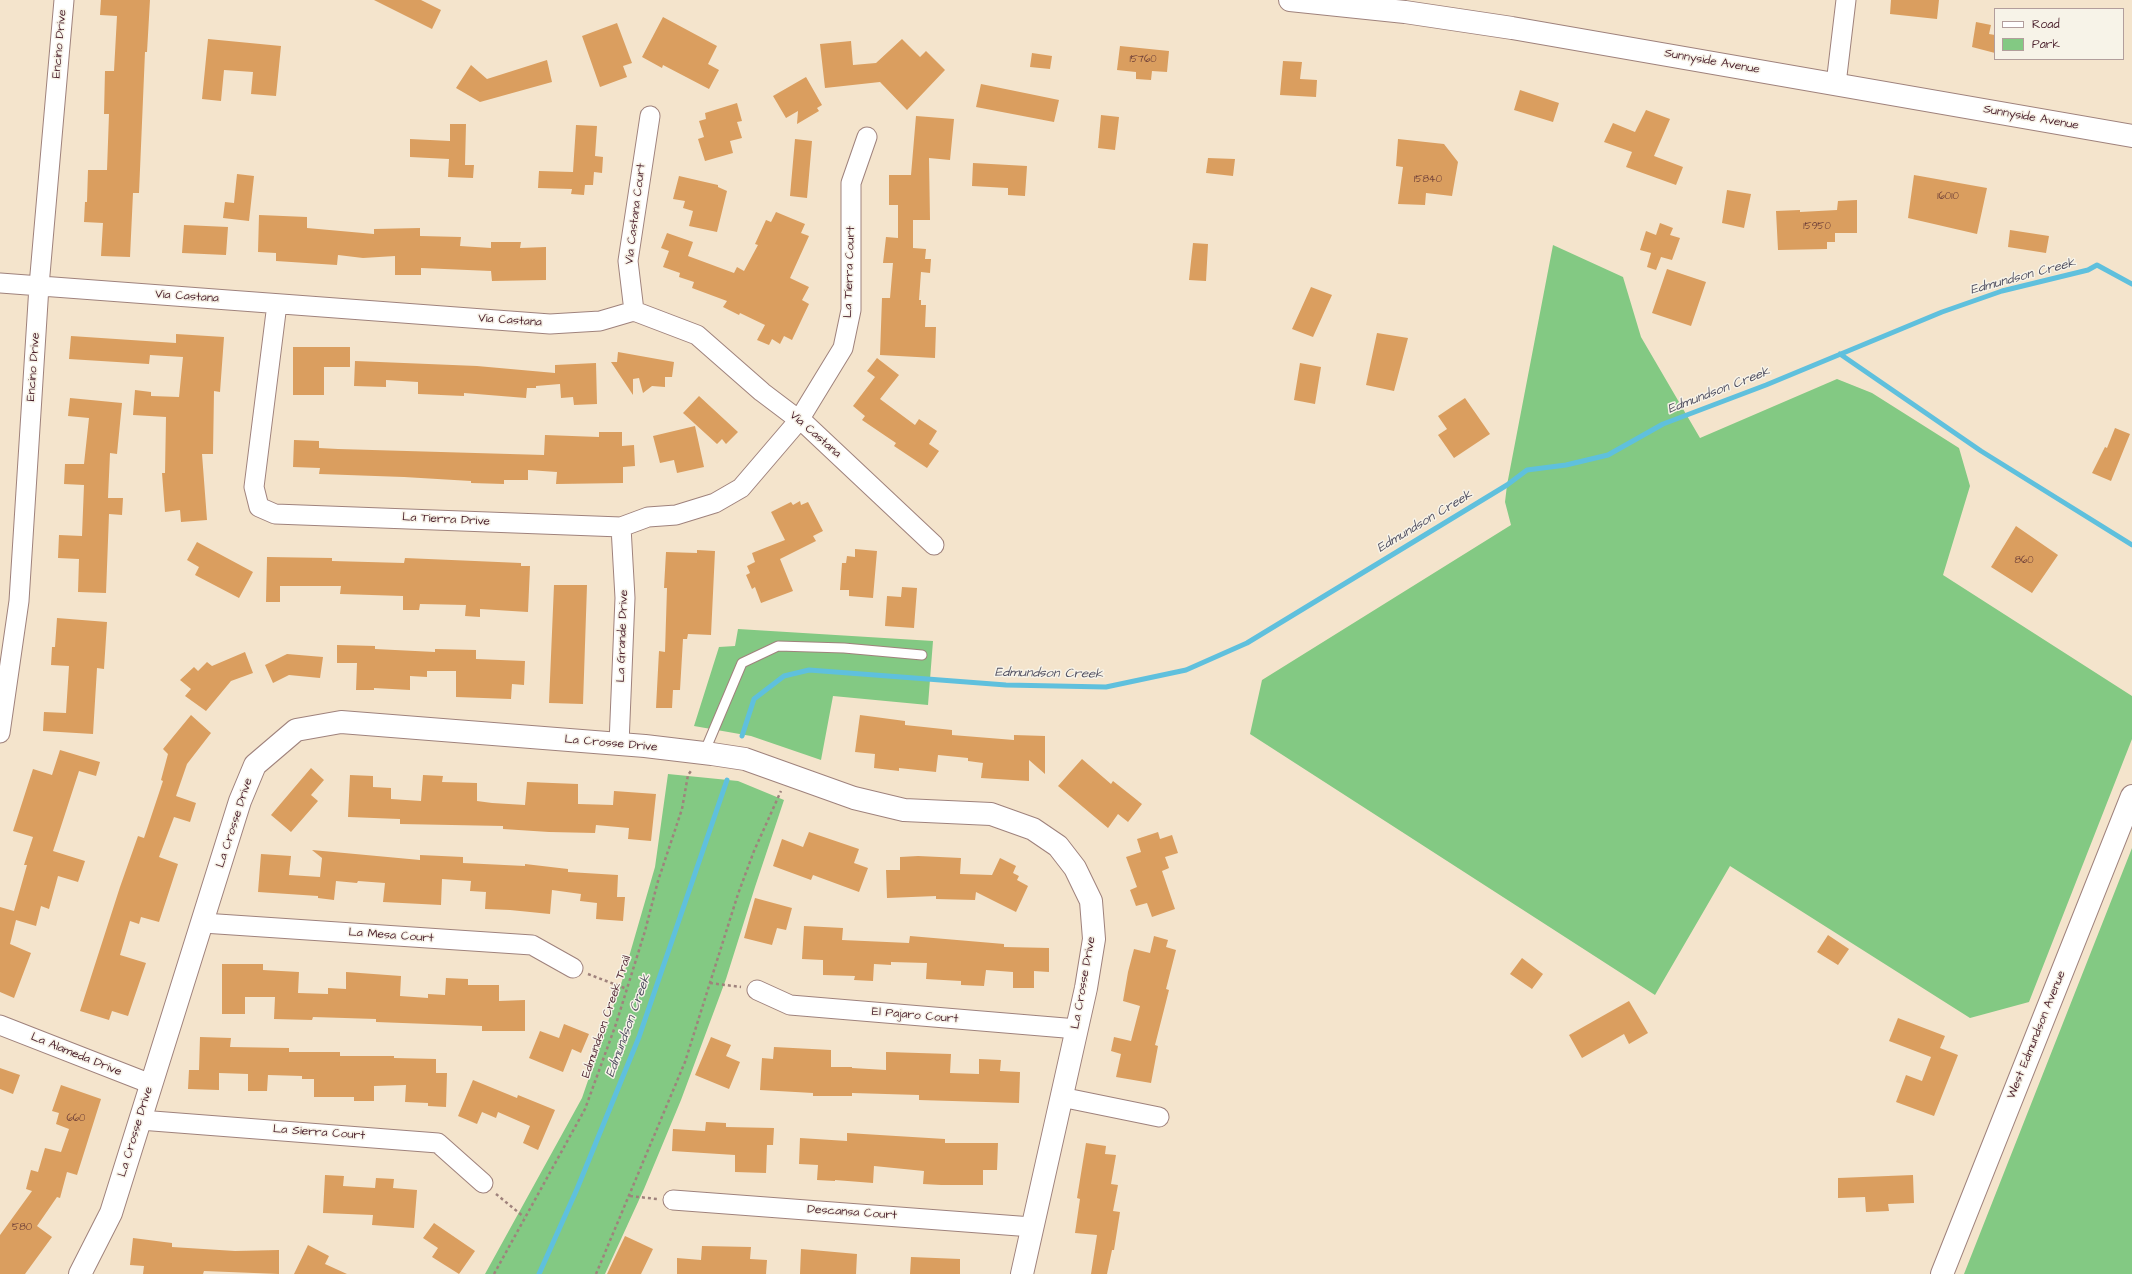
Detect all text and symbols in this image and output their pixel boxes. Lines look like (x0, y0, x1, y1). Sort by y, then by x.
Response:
legend (1994, 8, 2124, 60)
street label: Encino Drive (50, 9, 70, 79)
text: Road (2032, 16, 2060, 33)
text: Park (2032, 36, 2060, 53)
street label: Sunnyside Avenue (1663, 47, 1761, 77)
house number: 15760 (1129, 54, 1157, 66)
street label: Sunnyside Avenue (1982, 103, 2080, 133)
street label: Via Castana Court (623, 163, 649, 265)
house number: 15840 (1414, 174, 1442, 186)
house number: 16010 (1937, 191, 1959, 203)
house number: 15950 (1803, 221, 1831, 233)
street label: La Tierra Court (841, 226, 859, 318)
water label: Edmundson Creek (1969, 255, 2077, 299)
street label: Via Castana (155, 288, 219, 306)
street label: Via Castana (478, 312, 542, 330)
street label: Encino Drive (24, 332, 44, 402)
water label: Edmundson Creek (1666, 364, 1772, 418)
street label: Via Castana (786, 409, 844, 461)
water label: Edmundson Creek (1375, 487, 1475, 557)
street label: La Tierra Drive (402, 511, 490, 529)
house number: 860 (2014, 555, 2034, 567)
street label: La Grande Drive (614, 589, 632, 683)
water label: Edmundson Creek (995, 665, 1103, 683)
street label: La Crosse Drive (564, 733, 658, 755)
street label: La Crosse Drive (214, 776, 256, 870)
street label: La Mesa Court (348, 926, 434, 946)
street label: La Crosse Drive (1069, 936, 1099, 1030)
street label: Edmundson Creek Trail (579, 954, 635, 1080)
street label: West Edmundson Avenue (2005, 969, 2069, 1101)
water label: Edmundson Creek (603, 972, 655, 1080)
street label: El Pajaro Court (871, 1005, 959, 1027)
street label: La Alameda Drive (28, 1030, 124, 1080)
street label: La Crosse Drive (115, 1085, 157, 1179)
house number: 660 (67, 1113, 85, 1125)
street label: La Sierra Court (273, 1123, 365, 1143)
street label: Descansa Court (807, 1203, 897, 1223)
house number: 580 (12, 1222, 32, 1234)

